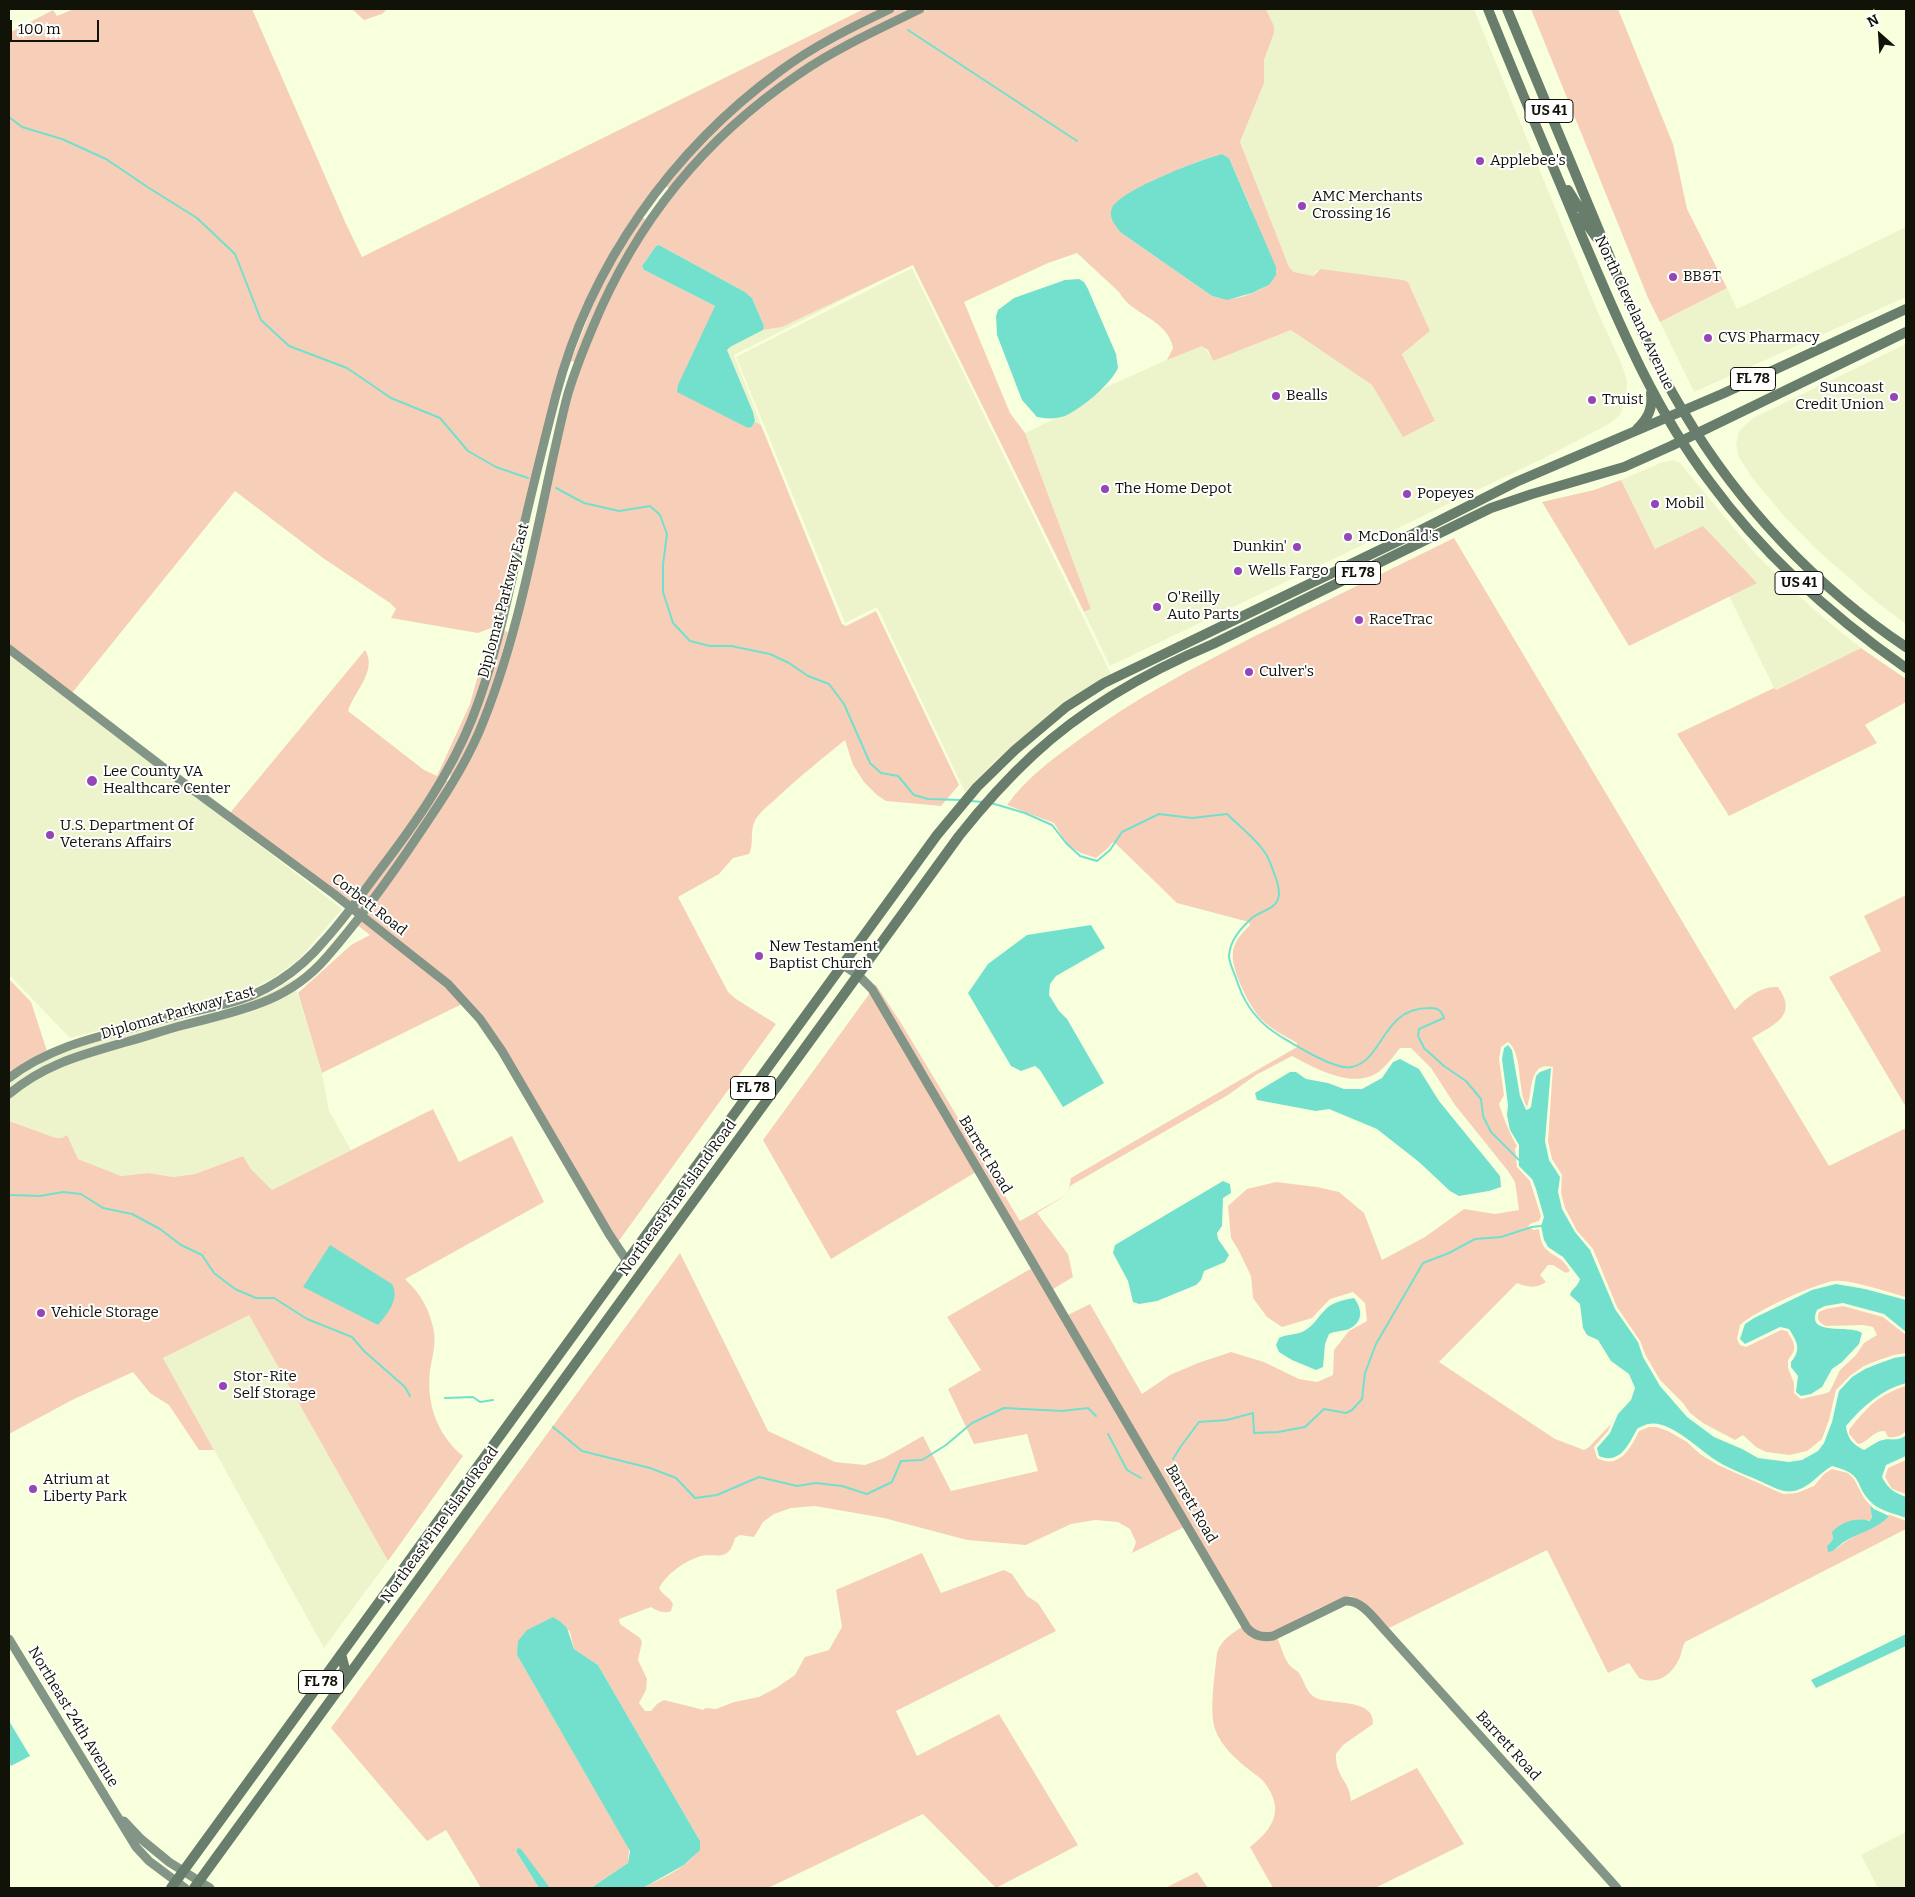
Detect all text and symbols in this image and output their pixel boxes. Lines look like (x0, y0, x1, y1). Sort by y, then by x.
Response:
scale bar (12, 10, 101, 42)
north arrow (1855, 10, 1905, 60)
text: N (1865, 11, 1882, 31)
text: 100 m (18, 20, 61, 38)
road number: US 41 (1525, 100, 1573, 122)
place label: Applebee's (1490, 152, 1566, 170)
marker: Applebee's (1474, 155, 1486, 167)
place label: AMC Merchants Crossing 16 (1312, 188, 1423, 223)
marker: AMC Merchants Crossing 16 (1296, 200, 1308, 212)
street label: North Cleveland Avenue (1590, 233, 1678, 393)
place label: BB&T (1683, 268, 1721, 286)
marker: BB&T (1667, 271, 1679, 283)
place label: CVS Pharmacy (1718, 329, 1820, 347)
marker: CVS Pharmacy (1702, 332, 1714, 344)
road number: FL 78 (1730, 368, 1776, 390)
place label: Suncoast Credit Union (1795, 379, 1884, 414)
place label: Bealls (1286, 387, 1328, 405)
marker: Bealls (1270, 390, 1282, 402)
place label: Truist (1602, 391, 1643, 409)
marker: Suncoast Credit Union (1888, 391, 1900, 403)
marker: Truist (1586, 394, 1598, 406)
place label: The Home Depot (1115, 480, 1232, 498)
marker: The Home Depot (1099, 483, 1111, 495)
place label: Popeyes (1417, 485, 1474, 503)
marker: Popeyes (1401, 488, 1413, 500)
place label: Mobil (1665, 495, 1704, 513)
marker: Mobil (1649, 498, 1661, 510)
street label: Diplomat Parkway East (475, 522, 533, 680)
place label: McDonald's (1358, 528, 1439, 546)
marker: McDonald's (1342, 531, 1354, 543)
place label: Dunkin' (1233, 538, 1287, 556)
marker: Dunkin' (1291, 541, 1303, 553)
place label: Wells Fargo (1248, 562, 1329, 580)
road number: FL 78 (1336, 562, 1380, 584)
marker: Wells Fargo (1232, 565, 1244, 577)
road number: US 41 (1775, 572, 1823, 594)
place label: O'Reilly Auto Parts (1167, 589, 1239, 624)
marker: O'Reilly Auto Parts (1151, 601, 1163, 613)
place label: RaceTrac (1369, 611, 1433, 629)
marker: RaceTrac (1353, 614, 1365, 626)
place label: Culver's (1259, 663, 1314, 681)
marker: Culver's (1243, 666, 1255, 678)
place label: Lee County VA Healthcare Center (103, 763, 230, 798)
marker: Lee County VA Healthcare Center (85, 774, 99, 788)
place label: U.S. Department Of Veterans Affairs (60, 817, 194, 852)
marker: U.S. Department Of Veterans Affairs (44, 829, 56, 841)
street label: Corbett Road (328, 870, 410, 940)
place label: New Testament Baptist Church (769, 938, 878, 973)
marker: New Testament Baptist Church (753, 950, 765, 962)
street label: Diplomat Parkway East (99, 982, 257, 1044)
road number: FL 78 (730, 1076, 776, 1100)
street label: Barrett Road (955, 1113, 1015, 1197)
street label: Northeast Pine Island Road (615, 1116, 741, 1280)
place label: Vehicle Storage (51, 1304, 159, 1322)
marker: Vehicle Storage (35, 1307, 47, 1319)
place label: Stor-Rite Self Storage (233, 1368, 316, 1403)
marker: Stor-Rite Self Storage (217, 1380, 229, 1392)
street label: Northeast Pine Island Road (377, 1443, 503, 1607)
street label: Barrett Road (1161, 1462, 1221, 1546)
place label: Atrium at Liberty Park (43, 1471, 127, 1506)
marker: Atrium at Liberty Park (27, 1483, 39, 1495)
street label: Northeast 24th Avenue (24, 1643, 122, 1791)
road number: FL 78 (298, 1670, 344, 1694)
street label: Barrett Road (1472, 1707, 1544, 1785)

